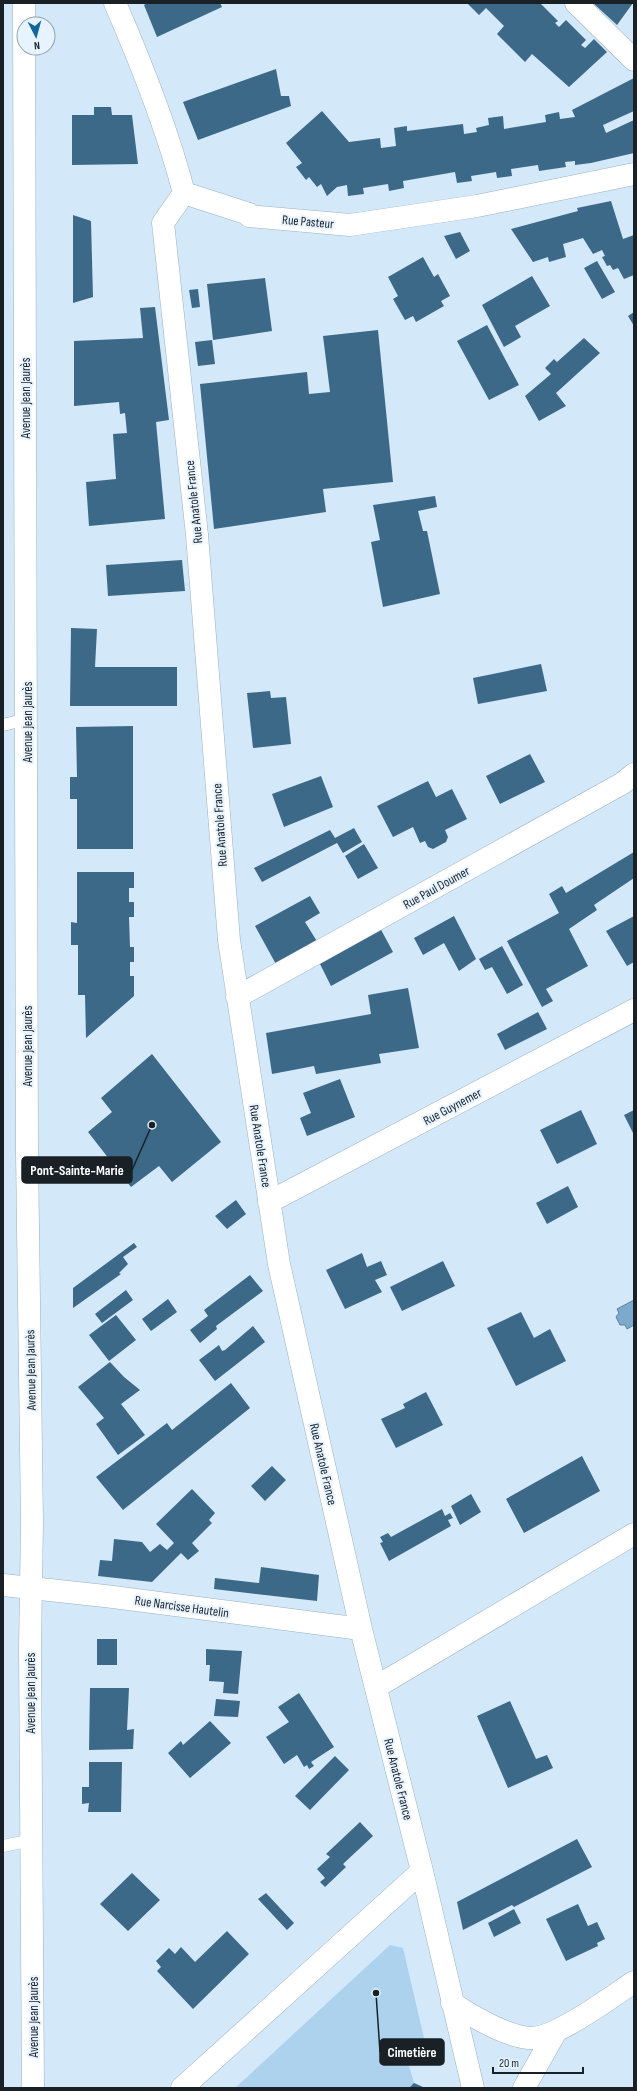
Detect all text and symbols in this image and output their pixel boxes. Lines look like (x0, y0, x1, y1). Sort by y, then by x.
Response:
north arrow (16, 16, 56, 56)
text: N (33, 39, 41, 52)
street label: Rue Pasteur (281, 212, 335, 232)
street label: Avenue Jean Jaurès (18, 357, 34, 439)
street label: Rue Anatole France (182, 460, 206, 544)
street label: Avenue Jean Jaurès (20, 681, 36, 763)
street label: Rue Anatole France (209, 783, 231, 867)
street label: Rue Paul Doumer (400, 863, 473, 913)
street label: Avenue Jean Jaurès (20, 1005, 36, 1087)
street label: Rue Guynemer (421, 1085, 485, 1129)
street label: Rue Anatole France (246, 1104, 274, 1189)
callout: Pont-Sainte-Marie (22, 1157, 132, 1183)
text: Pont-Sainte-Marie (30, 1162, 124, 1179)
street label: Avenue Jean Jaurès (22, 1329, 40, 1412)
street label: Rue Anatole France (306, 1422, 340, 1507)
street label: Rue Narcisse Hautelin (134, 1592, 230, 1622)
street label: Avenue Jean Jaurès (23, 1652, 39, 1734)
street label: Rue Anatole France (380, 1737, 416, 1822)
street label: Avenue Jean Jaurès (26, 1976, 42, 2058)
callout: Cimetière (380, 2039, 444, 2065)
text: Cimetière (388, 2044, 436, 2061)
scale bar (493, 2049, 583, 2075)
text: 20 m (499, 2056, 519, 2071)

